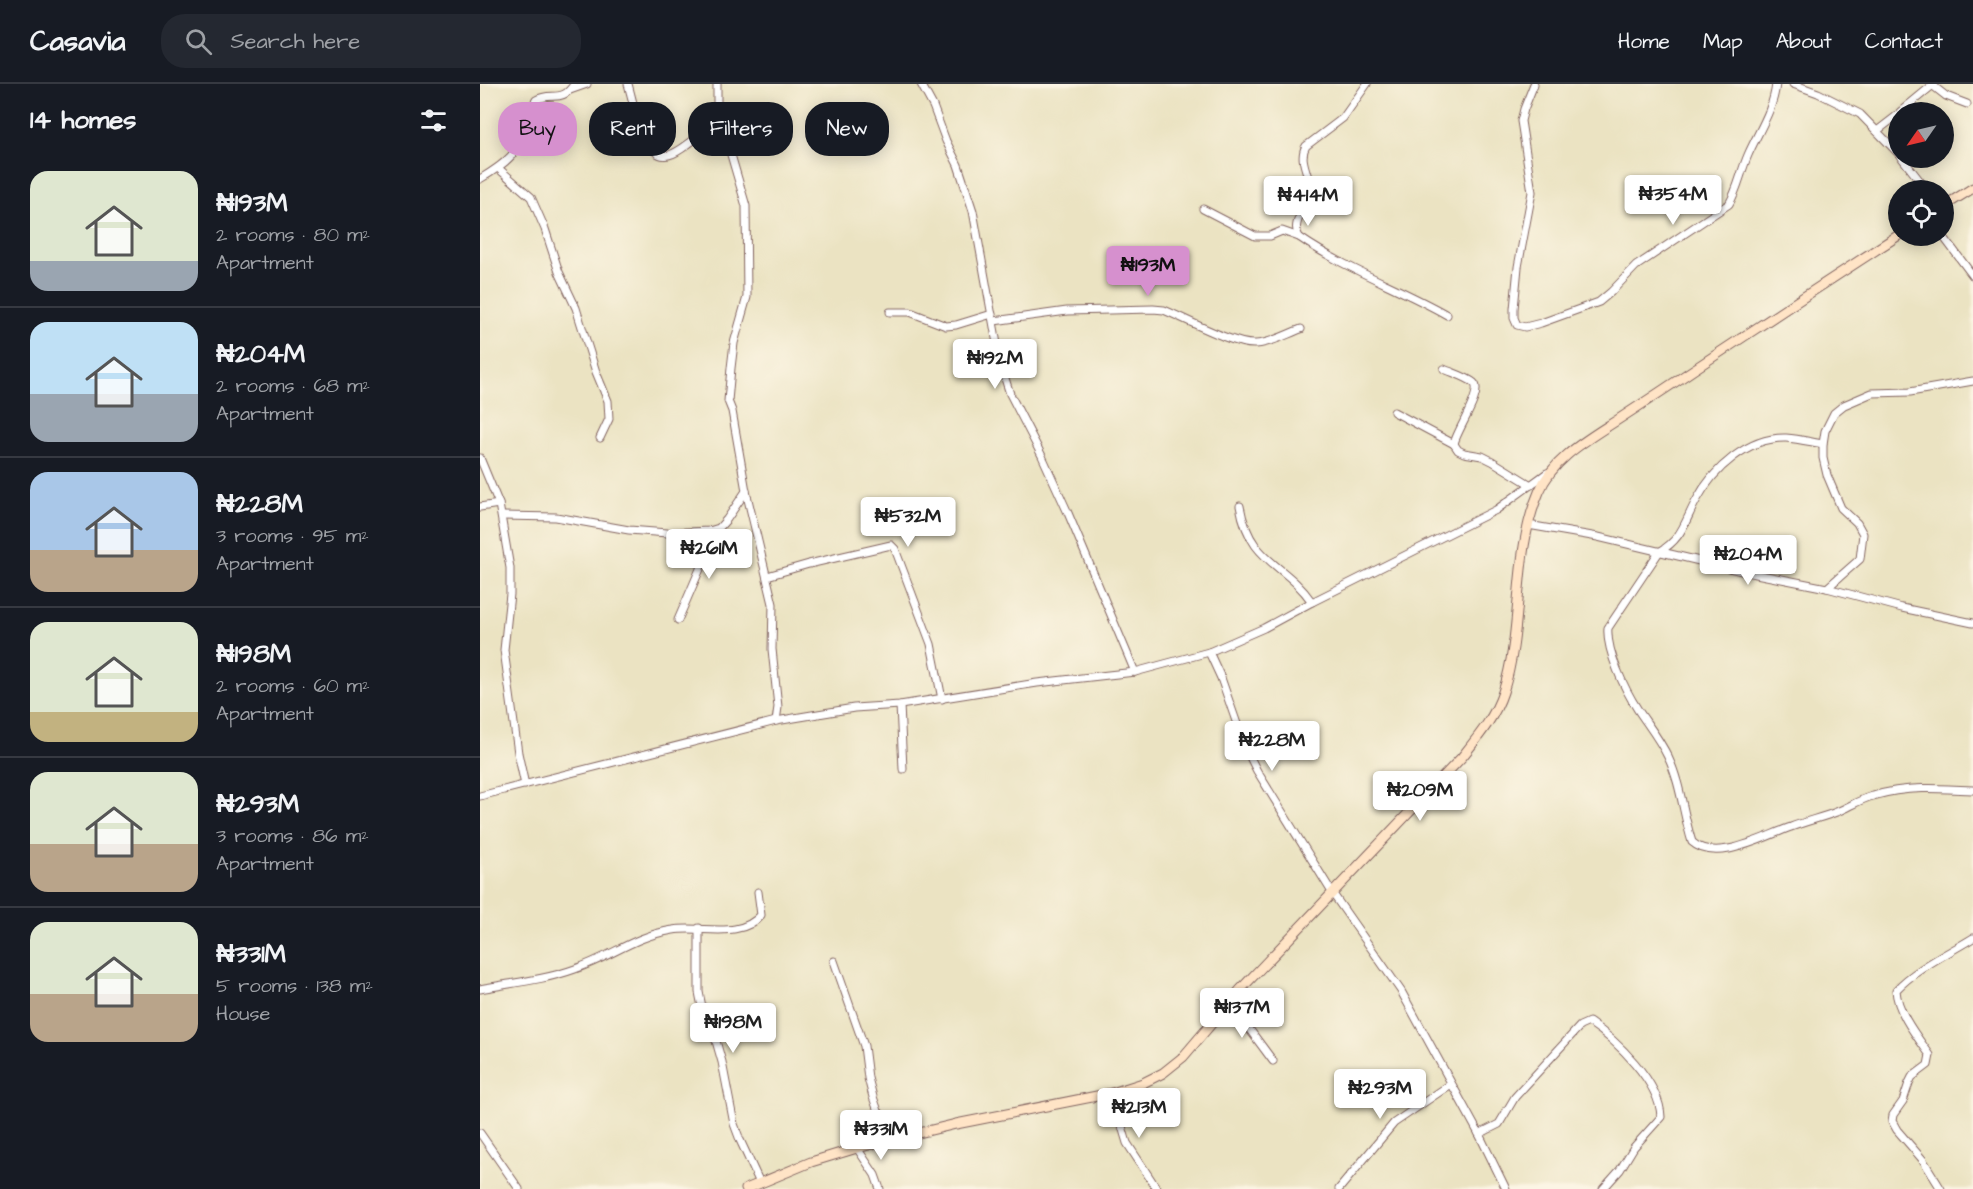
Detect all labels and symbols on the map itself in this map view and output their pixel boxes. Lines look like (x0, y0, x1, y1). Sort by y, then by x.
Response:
north arrow (1888, 102, 1954, 168)
pin: ₦354M (1631, 175, 1715, 226)
pin: ₦414M (1266, 176, 1350, 227)
pin: ₦193M (1106, 246, 1190, 297)
pin: ₦192M (953, 339, 1037, 390)
pin: ₦532M (866, 497, 950, 548)
pin: ₦261M (667, 529, 751, 580)
pin: ₦204M (1706, 535, 1790, 586)
pin: ₦228M (1230, 721, 1314, 772)
pin: ₦209M (1378, 771, 1462, 822)
pin: ₦137M (1200, 988, 1284, 1039)
pin: ₦198M (691, 1003, 775, 1054)
pin: ₦293M (1338, 1069, 1422, 1120)
pin: ₦213M (1097, 1088, 1181, 1139)
pin: ₦331M (839, 1110, 923, 1161)

